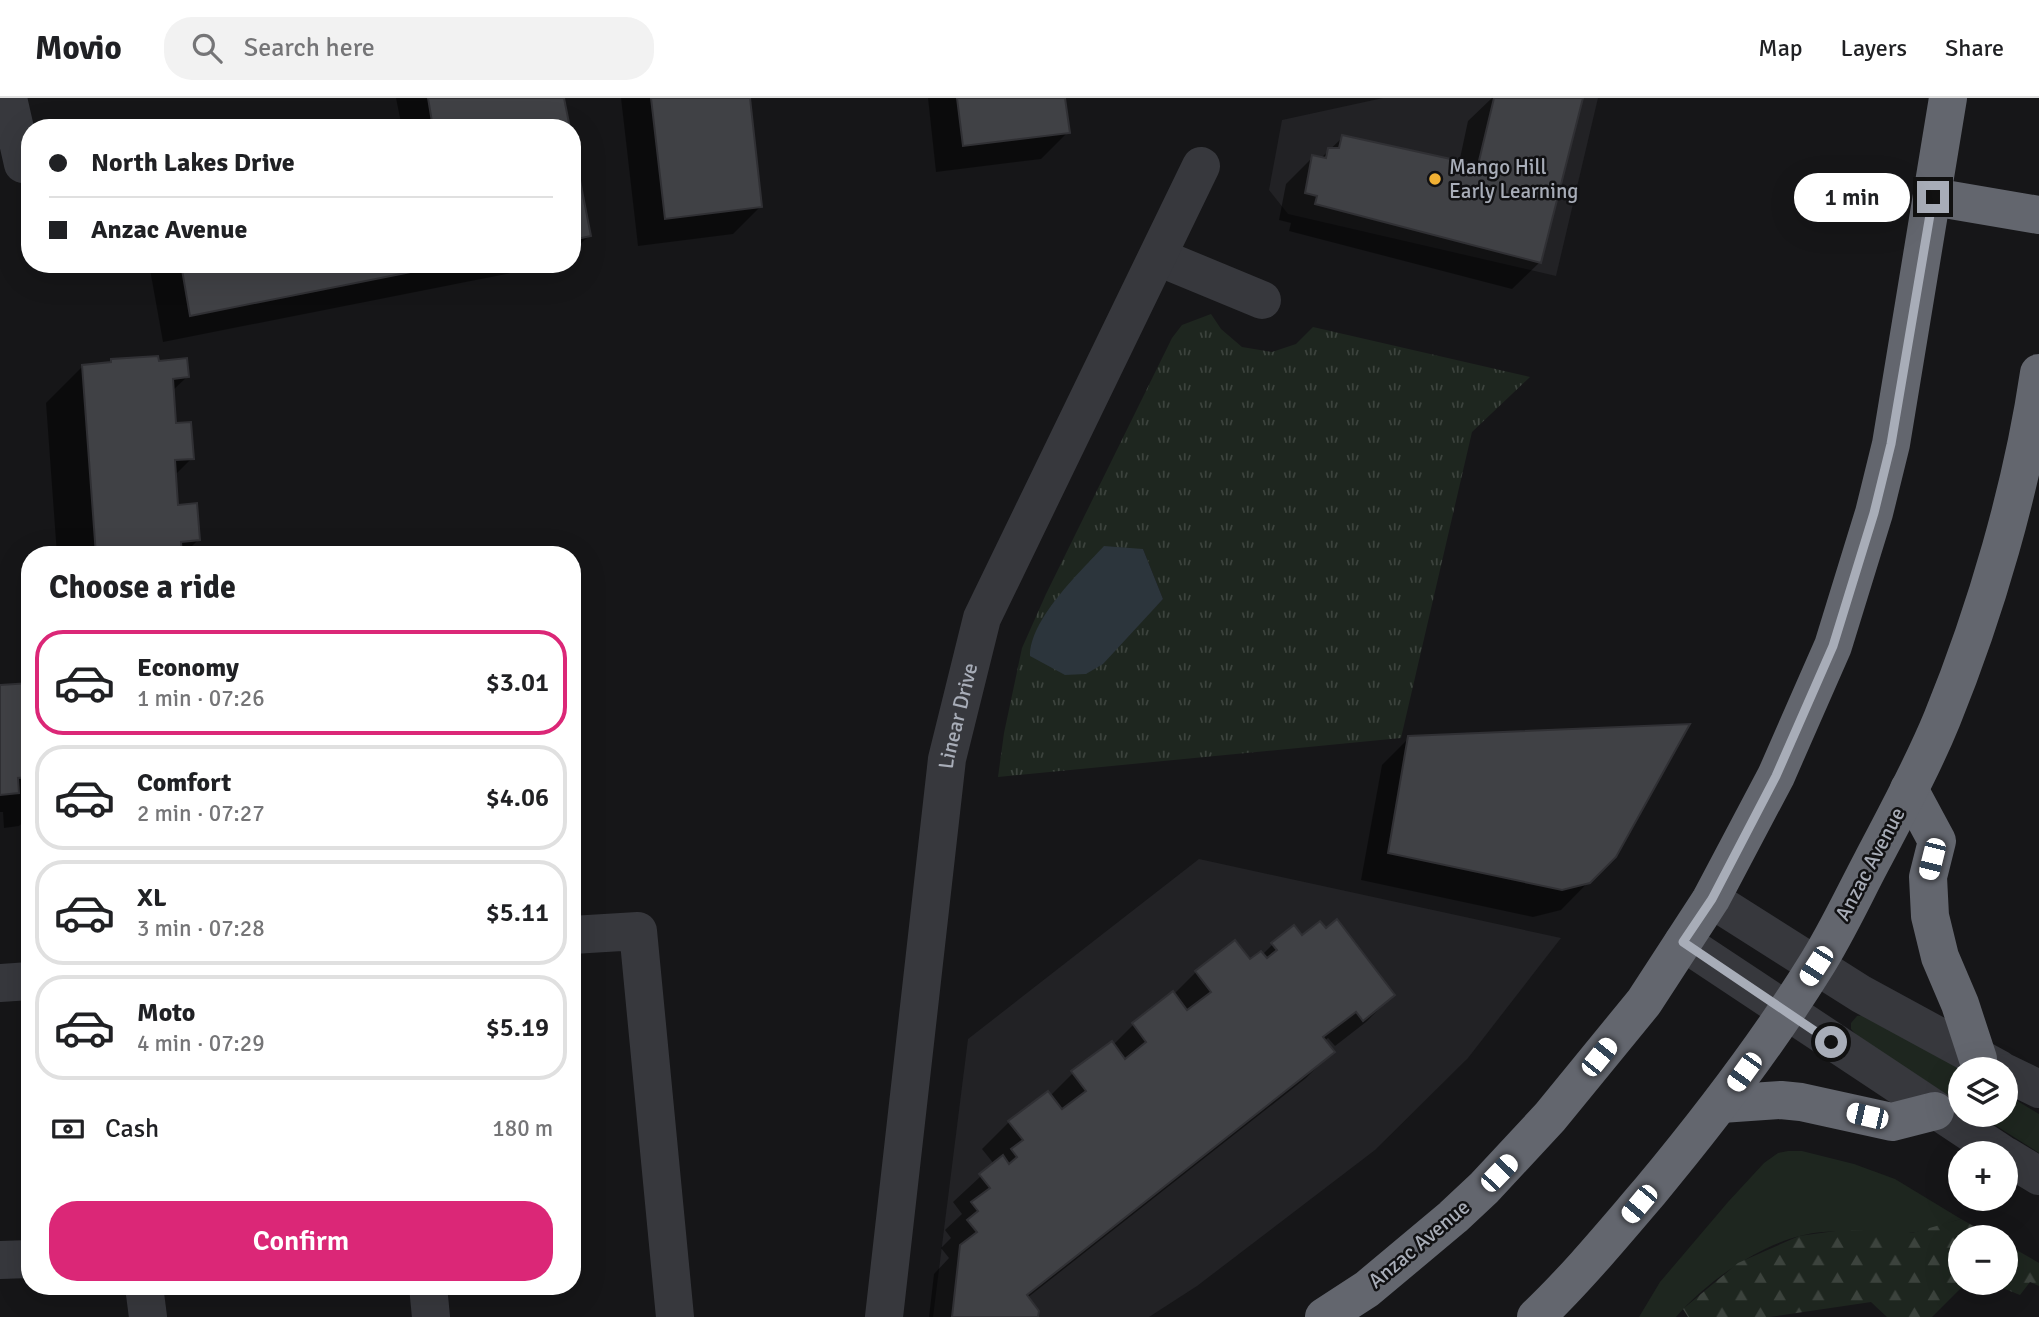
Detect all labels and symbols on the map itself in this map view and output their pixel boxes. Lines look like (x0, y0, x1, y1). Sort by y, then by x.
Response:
place label: Mango Hill Early Learning (1449, 154, 1578, 204)
marker: Mango Hill Early Learning (1427, 171, 1443, 187)
callout: 1 min (1793, 172, 1909, 222)
route end (1917, 181, 1949, 213)
street label: Linear Drive (933, 660, 983, 770)
street label: Anzac Avenue (1829, 803, 1911, 925)
car (1917, 836, 1948, 882)
car (1796, 943, 1837, 989)
route start (1815, 1026, 1847, 1058)
car (1578, 1034, 1621, 1080)
car (1724, 1049, 1765, 1095)
car (1845, 1101, 1890, 1131)
car (1477, 1151, 1522, 1195)
car (1618, 1181, 1661, 1227)
street label: Anzac Avenue (1363, 1194, 1475, 1294)

